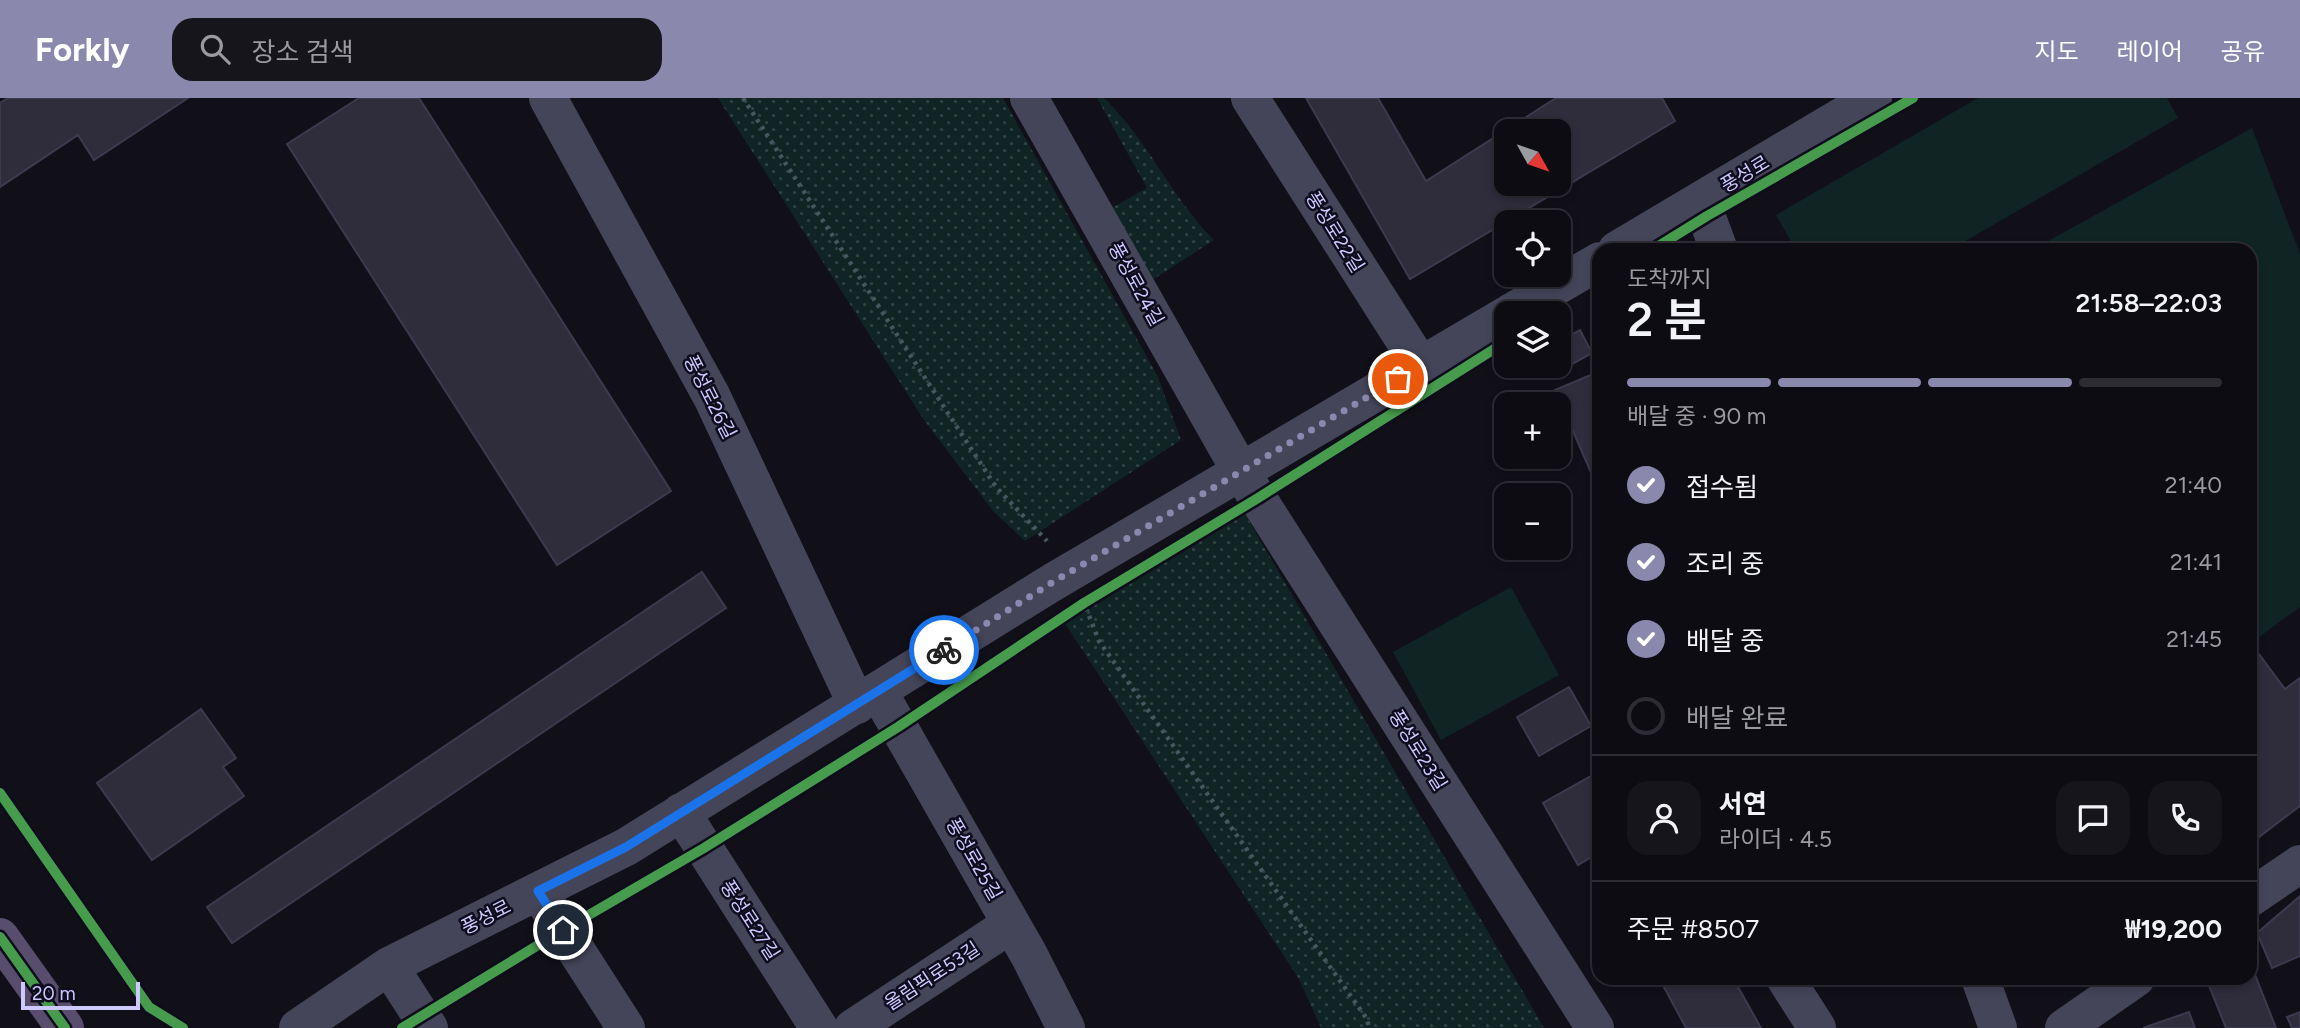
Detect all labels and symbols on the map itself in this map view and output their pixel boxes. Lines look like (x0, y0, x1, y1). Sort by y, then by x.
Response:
north arrow (1494, 119, 1572, 196)
street label: 풍성로 (1717, 151, 1773, 197)
street label: 풍성로22길 (1301, 187, 1369, 277)
street label: 풍성로24길 (1104, 238, 1168, 330)
pin (1368, 349, 1428, 409)
street label: 풍성로26길 (679, 351, 741, 443)
courier (909, 615, 979, 685)
street label: 풍성로23길 (1384, 705, 1452, 795)
street label: 풍성로25길 (941, 814, 1007, 904)
street label: 풍성로27길 (716, 876, 784, 964)
street label: 풍성로 (457, 895, 515, 939)
pin (533, 900, 593, 960)
street label: 올림픽로53길 (880, 937, 984, 1015)
scale bar (21, 979, 140, 1011)

